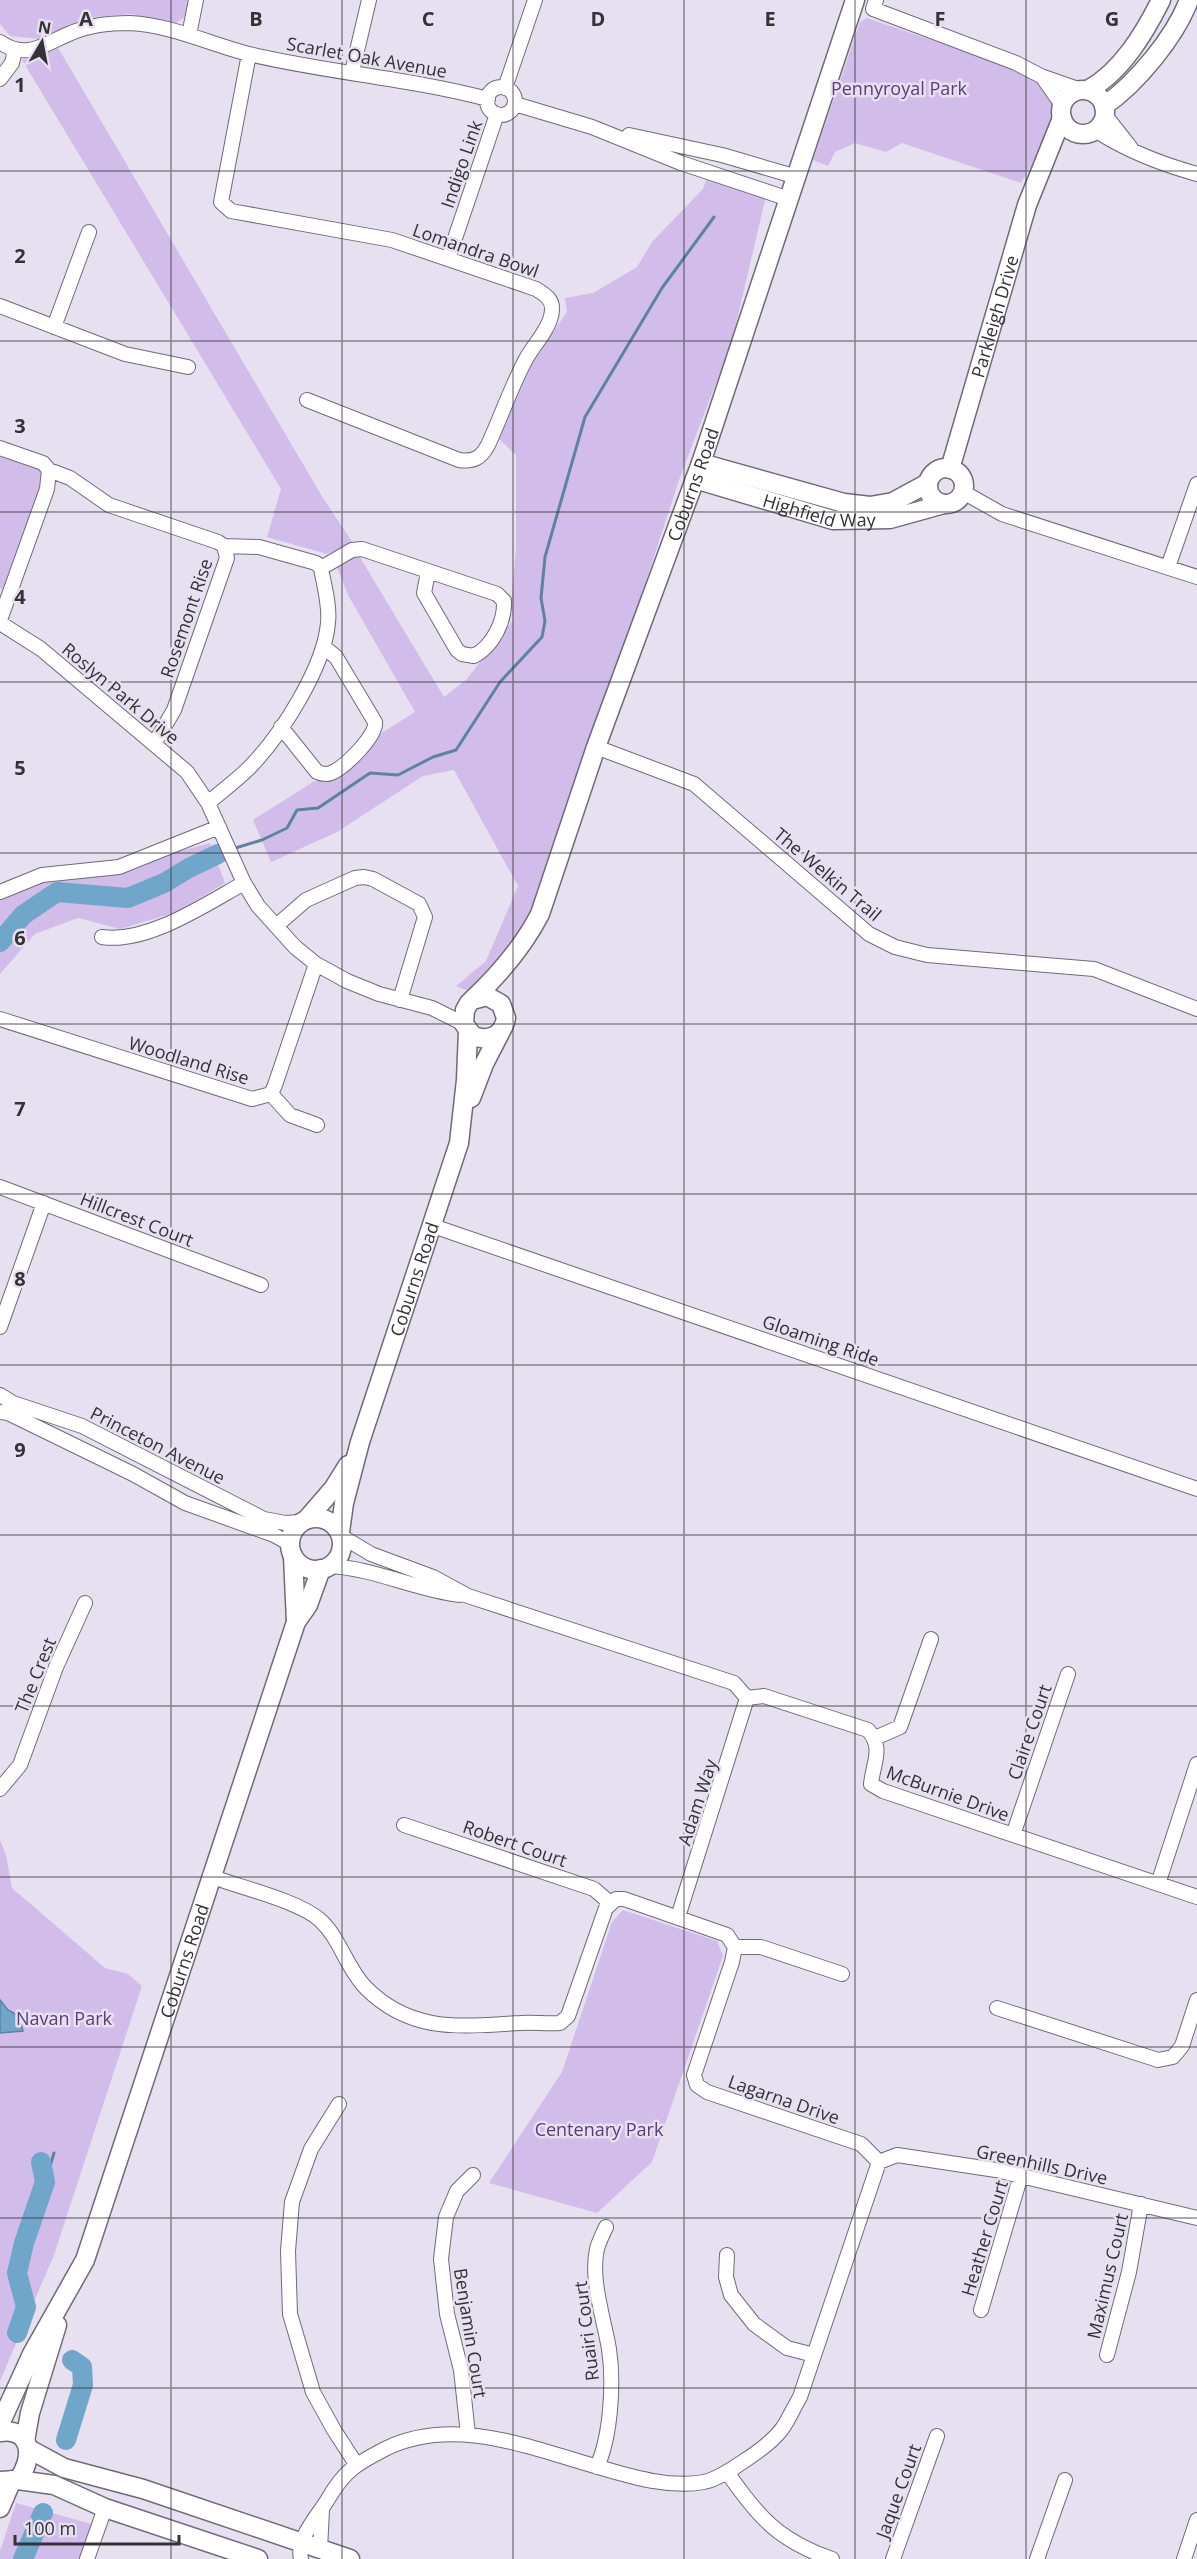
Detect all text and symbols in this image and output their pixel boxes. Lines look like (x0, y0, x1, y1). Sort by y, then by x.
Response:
text: A (79, 5, 93, 32)
text: B (249, 5, 263, 32)
text: C (422, 5, 435, 32)
text: D (591, 5, 605, 32)
text: E (764, 5, 776, 32)
text: F (935, 5, 945, 32)
text: G (1105, 5, 1119, 32)
north arrow (12, 12, 72, 72)
text: N (36, 15, 53, 39)
street label: Scarlet Oak Avenue (285, 31, 449, 83)
text: 1 (14, 71, 26, 98)
park label: Pennyroyal Park (831, 76, 968, 100)
street label: Indigo Link (435, 116, 487, 211)
street label: Lomandra Bowl (410, 217, 542, 283)
text: 2 (14, 242, 26, 269)
street label: Parkleigh Drive (965, 252, 1024, 380)
text: 3 (14, 412, 26, 439)
street label: Coburns Road (661, 425, 724, 544)
street label: Highfield Way (760, 488, 877, 532)
street label: Rosemont Rise (154, 555, 218, 681)
text: 4 (14, 583, 26, 610)
street label: Roslyn Park Drive (57, 637, 185, 749)
text: 5 (14, 754, 26, 781)
street label: The Welkin Trail (769, 822, 887, 926)
text: 6 (14, 924, 26, 951)
street label: Woodland Rise (126, 1030, 252, 1090)
text: 7 (14, 1095, 26, 1122)
street label: Hillcrest Court (77, 1186, 197, 1252)
street label: Coburns Road (384, 1219, 444, 1339)
text: 8 (14, 1265, 26, 1292)
street label: Gloaming Ride (759, 1309, 883, 1371)
street label: Princeton Avenue (87, 1401, 229, 1489)
text: 9 (14, 1436, 26, 1463)
street label: The Crest (9, 1634, 61, 1716)
street label: Claire Court (1001, 1681, 1057, 1783)
street label: Adam Way (672, 1755, 723, 1848)
street label: McBurnie Drive (883, 1760, 1013, 1826)
street label: Robert Court (460, 1814, 570, 1872)
street label: Coburns Road (154, 1901, 214, 2021)
park label: Navan Park (16, 2006, 112, 2030)
street label: Lagarna Drive (725, 2069, 843, 2129)
park label: Centenary Park (535, 2117, 664, 2141)
street label: Greenhills Drive (974, 2138, 1110, 2190)
street label: Heather Court (955, 2177, 1013, 2299)
street label: Maximus Court (1081, 2211, 1133, 2341)
street label: Benjamin Court (449, 2266, 493, 2400)
street label: Ruairi Court (568, 2280, 604, 2382)
street label: Jaque Court (869, 2441, 926, 2543)
scale bar (15, 2508, 178, 2546)
text: 100 m (24, 2516, 76, 2540)

